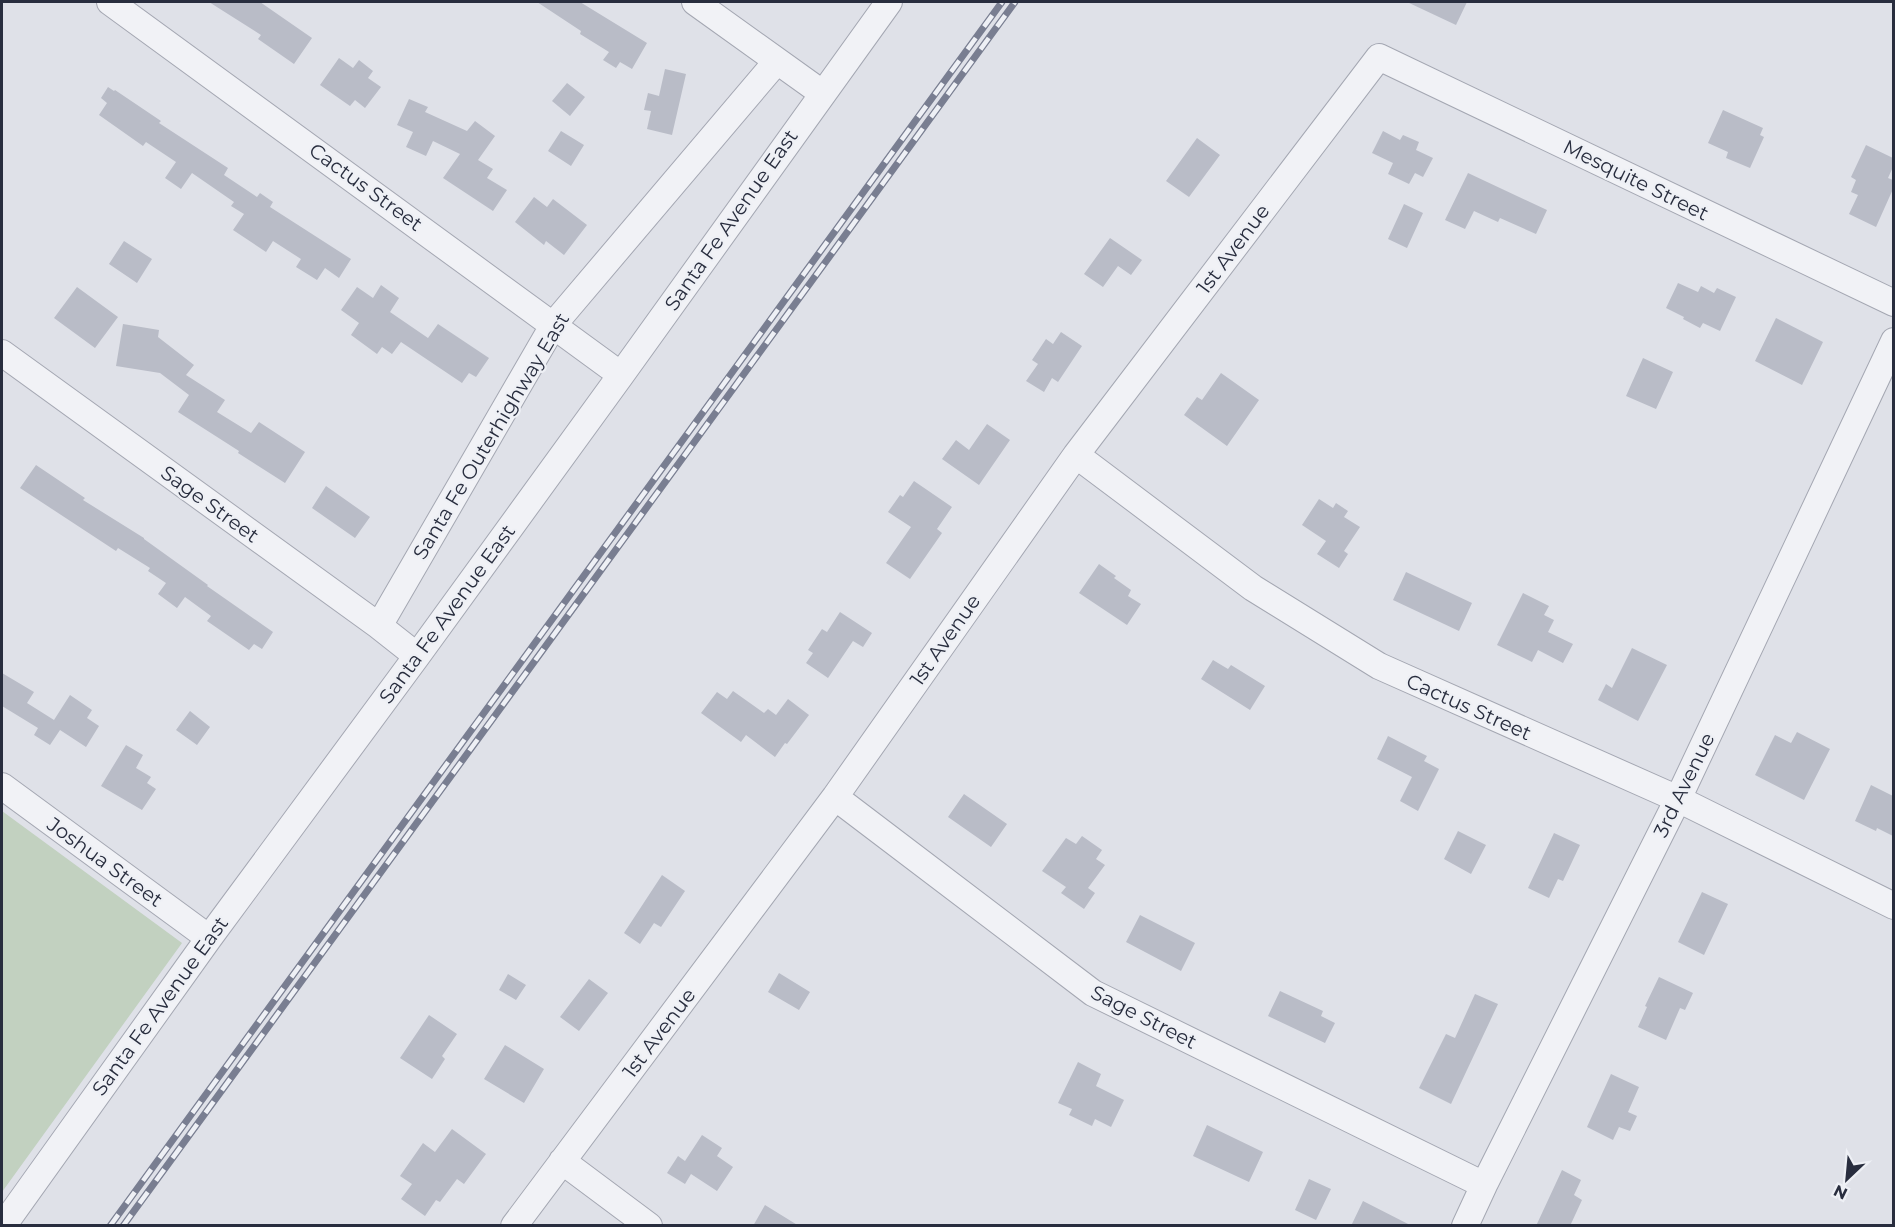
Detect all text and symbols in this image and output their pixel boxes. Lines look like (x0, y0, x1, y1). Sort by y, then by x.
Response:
street label: Santa Fe Avenue East (659, 125, 803, 315)
street label: Mesquite Street (1559, 134, 1713, 226)
street label: Cactus Street (305, 138, 427, 236)
street label: 1st Avenue (1192, 200, 1274, 298)
street label: Santa Fe Outerhighway East (408, 308, 574, 564)
street label: Sage Street (156, 460, 264, 548)
street label: Santa Fe Avenue East (374, 520, 520, 708)
street label: 1st Avenue (905, 590, 985, 690)
street label: Cactus Street (1403, 669, 1535, 745)
street label: 3rd Avenue (1648, 729, 1720, 841)
street label: Joshua Street (42, 812, 167, 912)
street label: Santa Fe Avenue East (87, 912, 233, 1100)
street label: Sage Street (1087, 980, 1201, 1054)
street label: 1st Avenue (618, 984, 700, 1082)
north arrow (1817, 1149, 1877, 1209)
text: N (1831, 1181, 1851, 1203)

